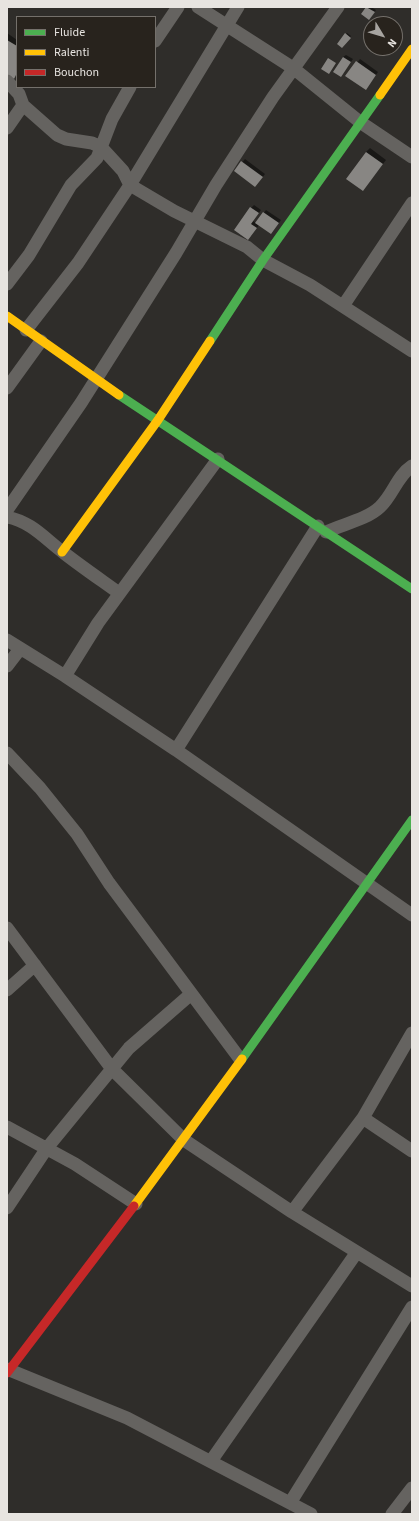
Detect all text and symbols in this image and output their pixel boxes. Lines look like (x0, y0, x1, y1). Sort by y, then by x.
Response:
legend (16, 16, 156, 88)
north arrow (363, 16, 403, 56)
text: Fluide (54, 24, 85, 41)
text: N (384, 36, 400, 51)
text: Ralenti (54, 44, 89, 61)
text: Bouchon (54, 64, 99, 81)

